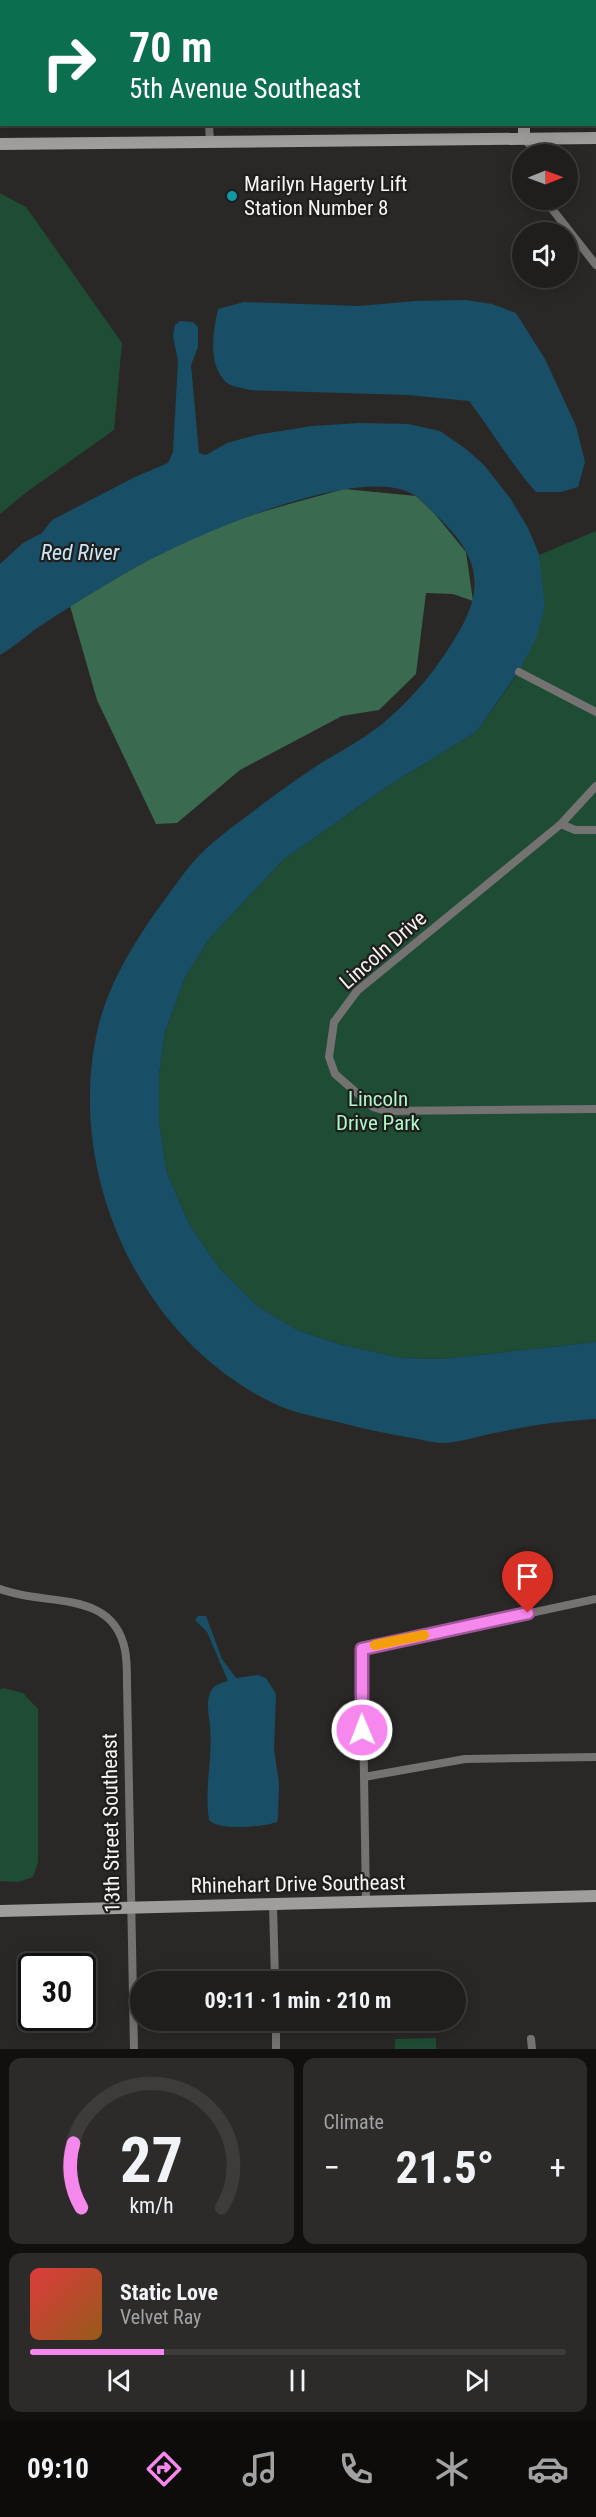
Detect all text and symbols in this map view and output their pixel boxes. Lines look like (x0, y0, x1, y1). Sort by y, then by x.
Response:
text: 70 m (129, 23, 212, 72)
icon: right (30, 24, 108, 102)
text: 5th Avenue Southeast (129, 73, 361, 105)
north arrow (512, 144, 578, 210)
map controls (512, 144, 578, 288)
place label: Marilyn Hagerty Lift Station Number 8 (244, 172, 407, 220)
marker: Marilyn Hagerty Lift Station Number 8 (225, 189, 239, 203)
button: sound (512, 222, 578, 288)
water label: Red River (41, 540, 120, 565)
street label: Lincoln Drive (335, 906, 431, 994)
park label: Lincoln Drive Park (336, 1087, 421, 1135)
pin (502, 1551, 553, 1613)
icon: arrive (511, 1560, 544, 1593)
position arrow (330, 1698, 394, 1762)
street label: 13th Street Southeast (97, 1733, 125, 1913)
street label: Rhinehart Drive Southeast (190, 1870, 406, 1898)
speed limit sign: 30 (18, 1953, 96, 2031)
text: 09:11 · 1 min · 210 m (205, 1988, 391, 2013)
text: Climate (324, 2110, 384, 2134)
text: 27 (120, 2124, 183, 2197)
text: 21.5° (395, 2141, 494, 2194)
text: − (324, 2148, 340, 2187)
text: + (550, 2148, 566, 2187)
text: km/h (129, 2193, 173, 2218)
text: Static Love (120, 2280, 218, 2305)
text: Velvet Ray (120, 2305, 201, 2329)
icon: previous (103, 2364, 136, 2397)
icon: pause (281, 2364, 314, 2397)
icon: next (460, 2364, 493, 2397)
icon: directions (143, 2448, 185, 2490)
icon: music (239, 2448, 281, 2490)
icon: phone (335, 2448, 377, 2490)
icon: climate (431, 2448, 473, 2490)
icon: car (527, 2448, 569, 2490)
text: 09:10 (27, 2453, 89, 2485)

